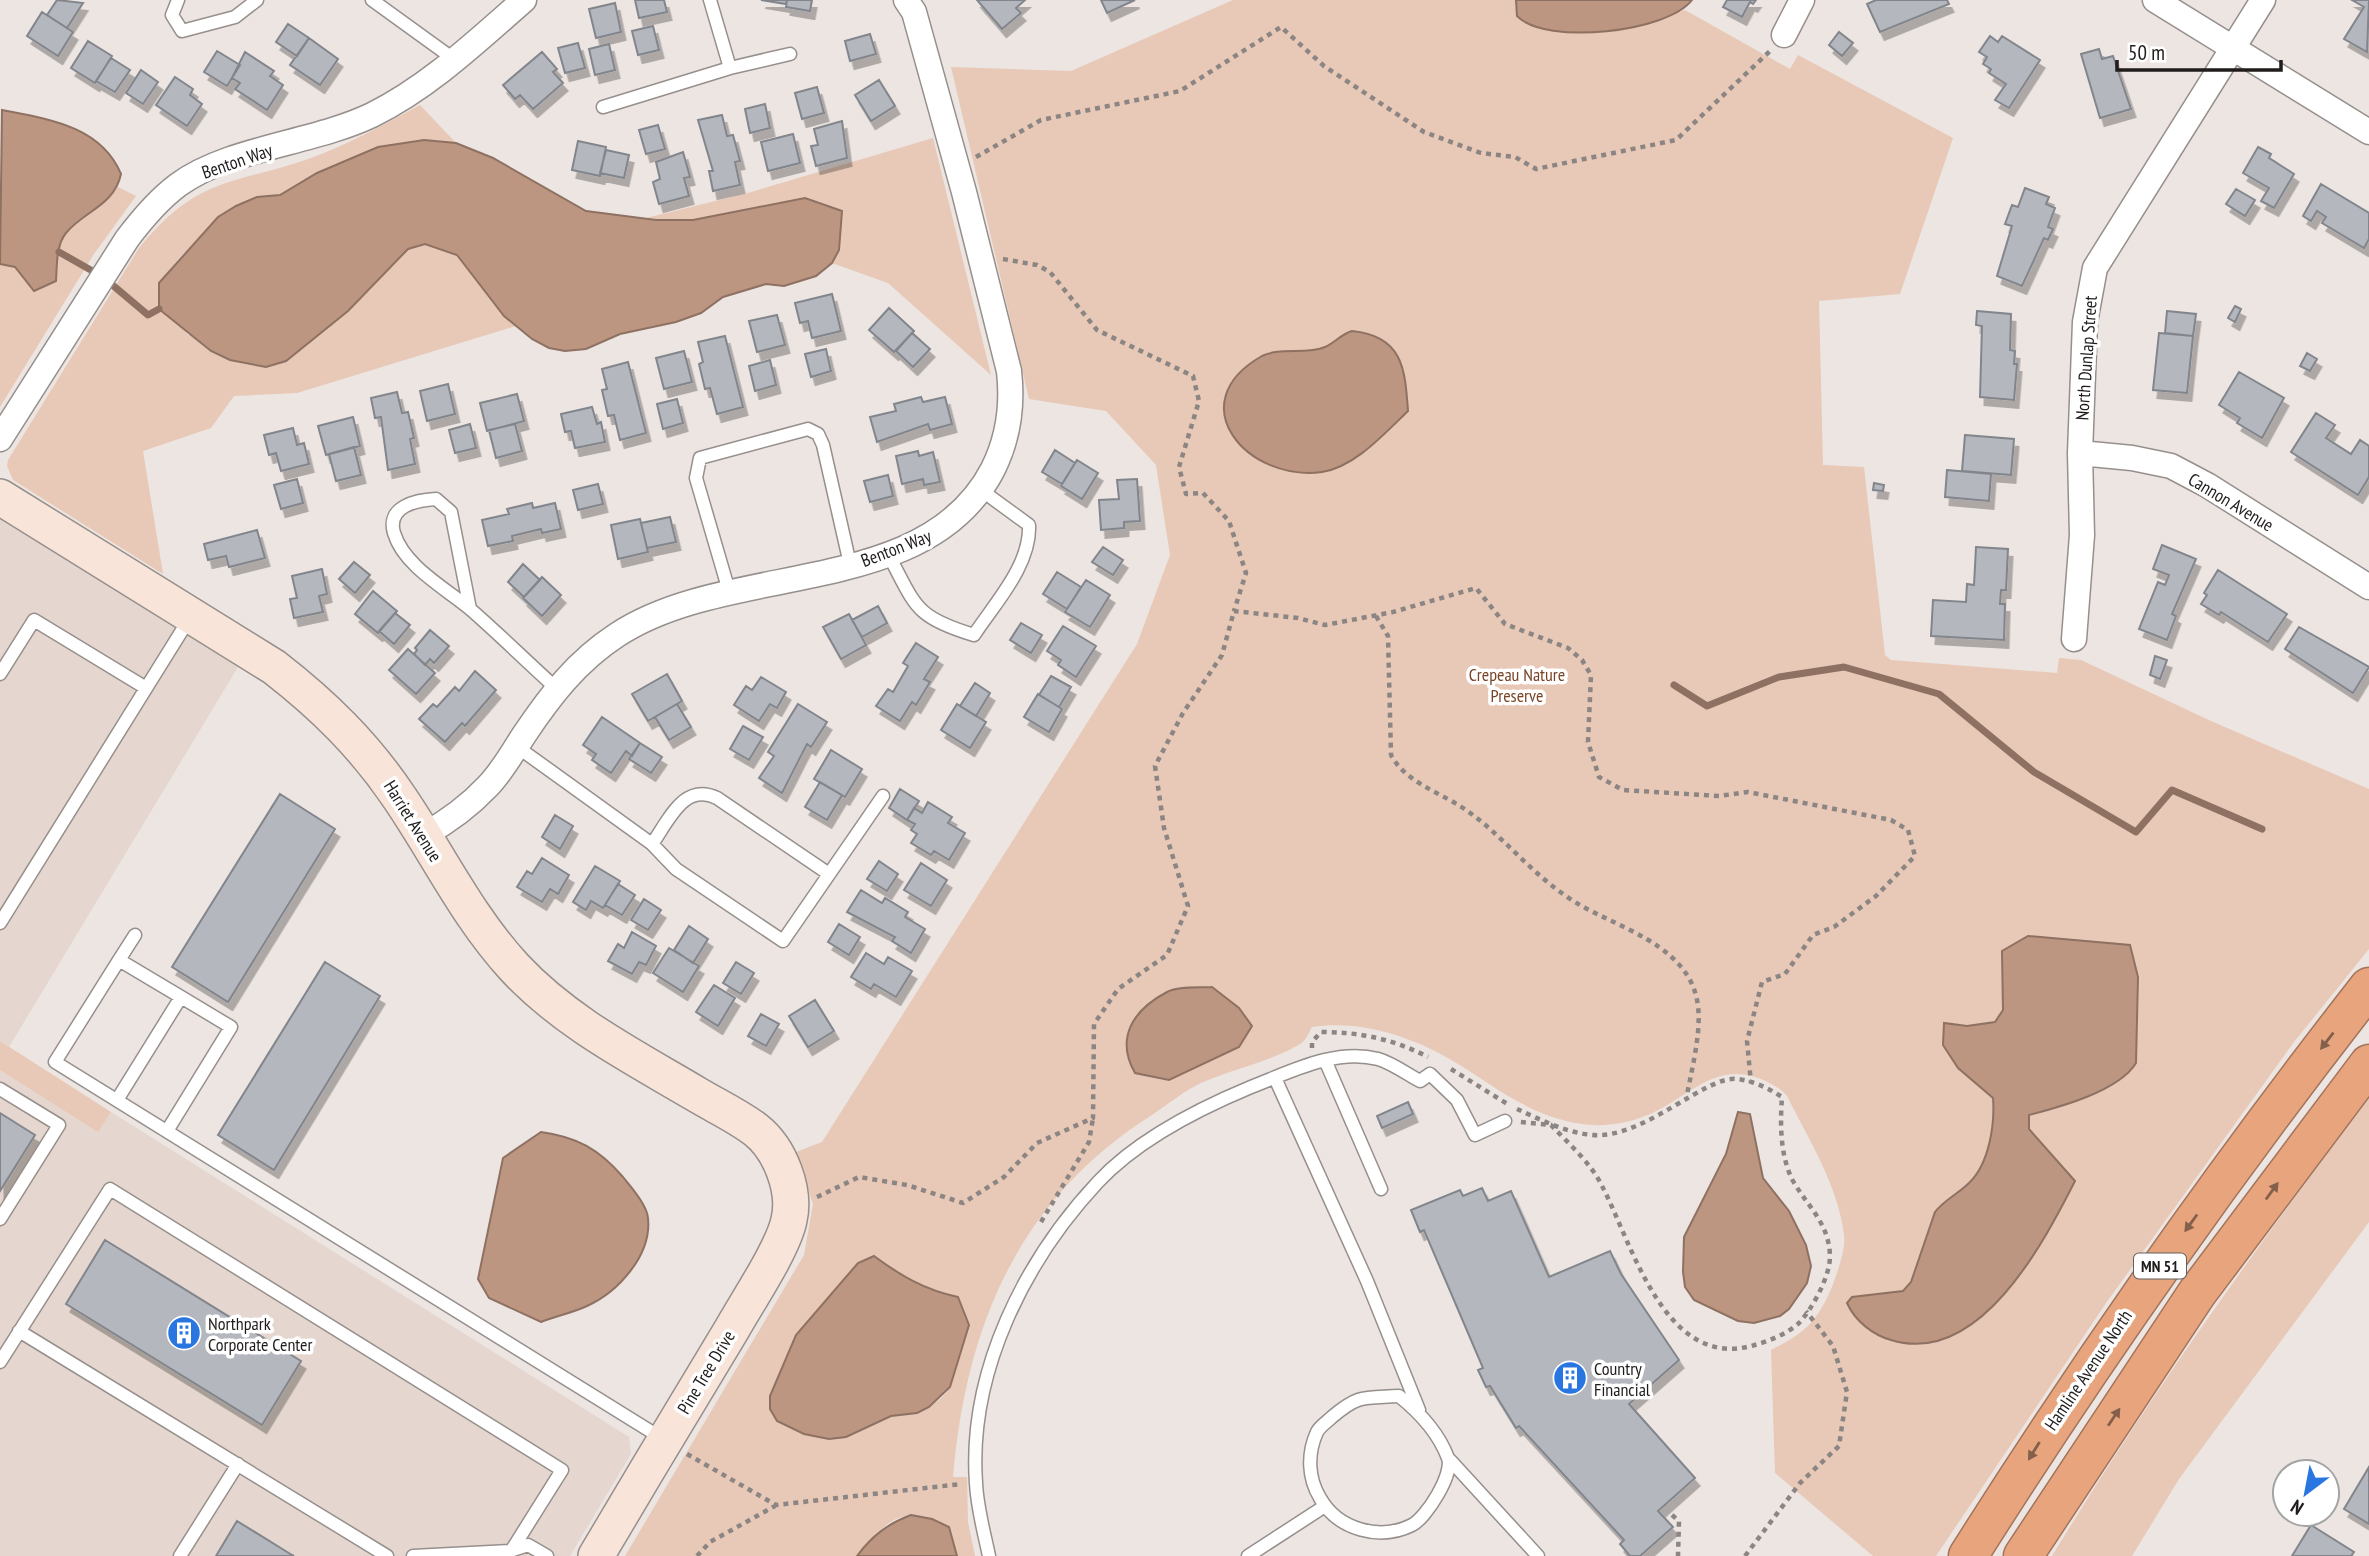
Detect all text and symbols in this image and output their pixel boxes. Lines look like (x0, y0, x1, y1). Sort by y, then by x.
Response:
scale bar (2117, 28, 2282, 72)
text: 50 m (2128, 39, 2165, 66)
street label: Benton Way (199, 138, 276, 184)
street label: North Dunlap Street (2070, 295, 2102, 421)
street label: Cannon Avenue (2184, 468, 2278, 536)
street label: Benton Way (858, 524, 935, 572)
park label: Crepeau Nature Preserve (1469, 663, 1565, 707)
street label: Harriet Avenue (379, 776, 447, 866)
one-way arrow (2320, 1032, 2334, 1050)
one-way arrow (2265, 1182, 2280, 1200)
one-way arrow (2184, 1214, 2198, 1232)
road number: MN 51 (2134, 1254, 2186, 1278)
street label: Hamline Avenue North (2039, 1305, 2137, 1435)
place label: Northpark Corporate Center (208, 1312, 313, 1356)
building icon: Northpark Corporate Center (165, 1314, 203, 1352)
street label: Pine Tree Drive (672, 1326, 740, 1418)
place label: Country Financial (1594, 1357, 1651, 1401)
building icon: Country Financial (1551, 1359, 1589, 1397)
one-way arrow (2107, 1407, 2120, 1427)
one-way arrow (2028, 1442, 2041, 1461)
north arrow (2271, 1458, 2341, 1528)
text: N (2286, 1495, 2308, 1520)

